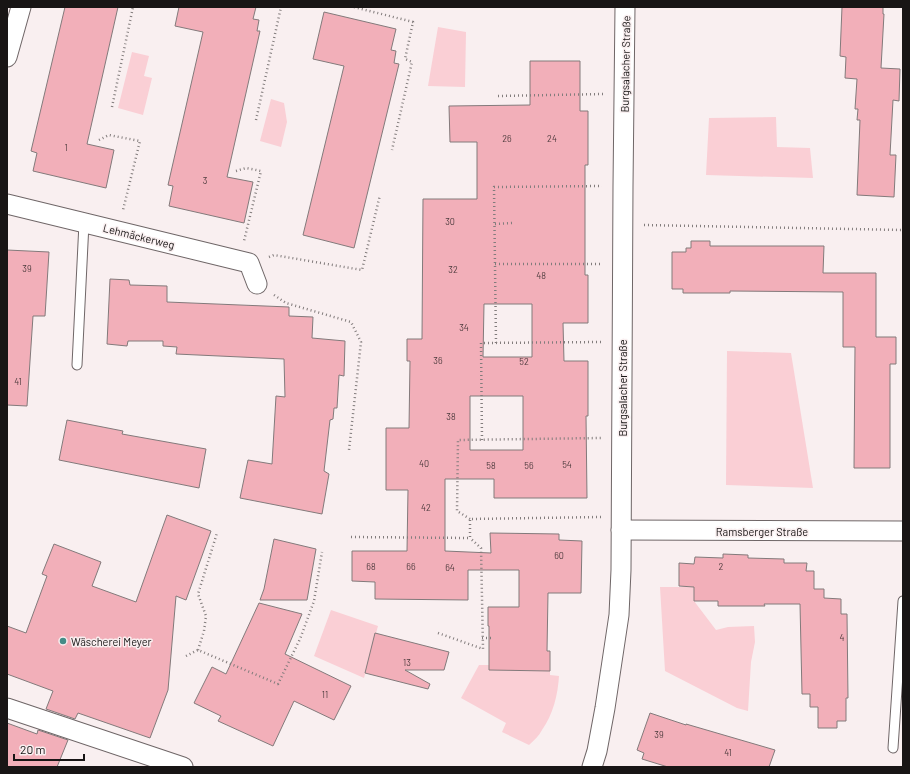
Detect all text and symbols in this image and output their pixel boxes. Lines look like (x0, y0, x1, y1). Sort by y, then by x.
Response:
street label: Burgsalacher Straße (618, 15, 632, 113)
house number: 26 (502, 133, 512, 144)
house number: 24 (547, 133, 557, 144)
house number: 1 (64, 142, 68, 153)
house number: 3 (203, 175, 208, 186)
house number: 30 (445, 216, 455, 227)
street label: Lehmäckerweg (102, 221, 176, 251)
house number: 39 (22, 263, 32, 274)
house number: 32 (448, 264, 458, 275)
house number: 48 (536, 270, 546, 281)
house number: 34 (459, 322, 469, 333)
street label: Burgsalacher Straße (616, 339, 629, 437)
house number: 36 (433, 355, 443, 366)
house number: 52 (519, 356, 529, 367)
house number: 41 (14, 376, 22, 387)
house number: 38 (446, 411, 456, 422)
house number: 40 (419, 458, 429, 469)
house number: 54 (562, 459, 572, 470)
house number: 58 (486, 460, 496, 471)
house number: 56 (524, 460, 534, 471)
house number: 42 (421, 502, 431, 513)
street label: Ramsberger Straße (716, 525, 808, 538)
house number: 60 (554, 550, 564, 561)
house number: 68 (366, 561, 376, 572)
house number: 66 (406, 561, 416, 572)
house number: 2 (719, 561, 724, 572)
house number: 64 (445, 562, 455, 573)
house number: 4 (840, 632, 845, 643)
place label: Wäscherei Meyer (71, 635, 152, 648)
marker: Wäscherei Meyer (58, 636, 68, 646)
house number: 13 (403, 657, 411, 668)
house number: 11 (322, 689, 328, 700)
house number: 39 (654, 729, 664, 740)
scale bar (14, 736, 84, 762)
text: 20 m (20, 742, 46, 756)
house number: 41 (724, 747, 732, 758)

